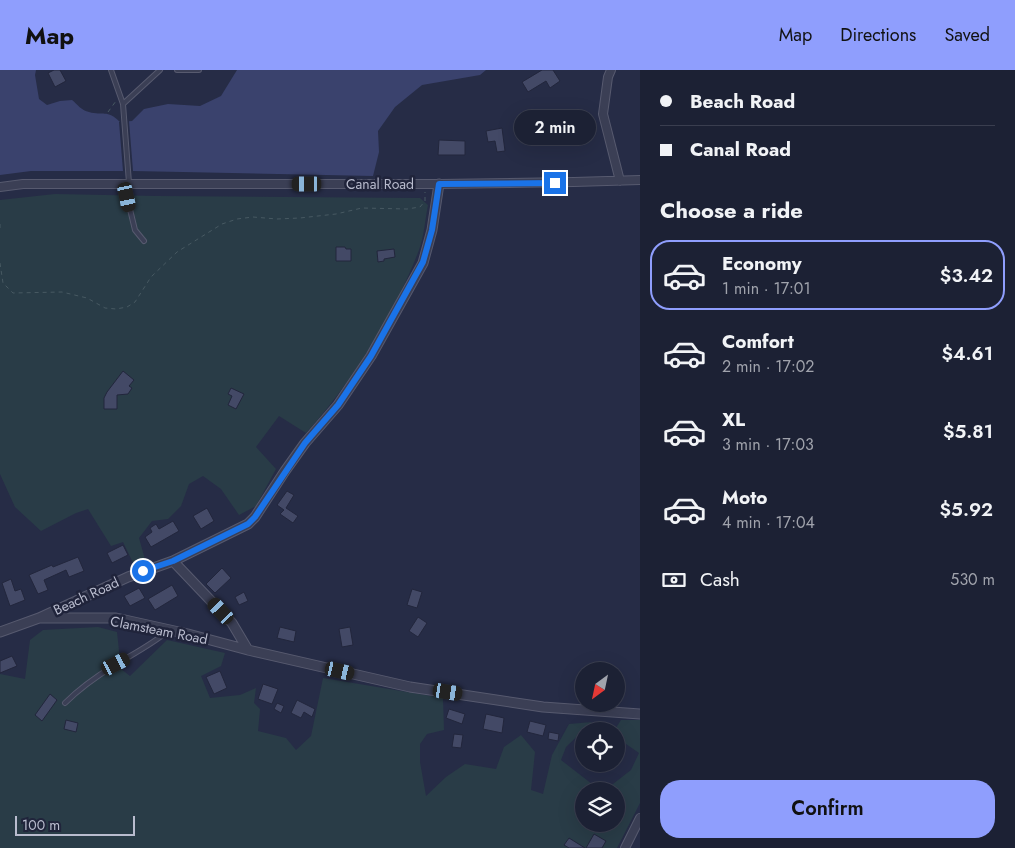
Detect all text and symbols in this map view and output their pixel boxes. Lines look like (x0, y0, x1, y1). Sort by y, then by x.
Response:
text: Map (25, 18, 74, 53)
text: Map (779, 22, 812, 48)
text: Directions (840, 22, 916, 48)
text: Saved (944, 22, 990, 48)
text: Beach Road (690, 88, 795, 115)
callout: 2 min (514, 111, 596, 146)
text: 2 min (534, 116, 576, 139)
text: Canal Road (690, 136, 791, 163)
route end (544, 172, 566, 194)
street label: Canal Road (346, 174, 414, 194)
car (292, 177, 322, 192)
car (116, 181, 137, 213)
text: Choose a ride (660, 194, 803, 226)
text: Economy (722, 250, 802, 277)
icon: car (662, 253, 707, 298)
text: $3.42 (940, 262, 993, 289)
text: 1 min · 17:01 (722, 277, 811, 300)
text: Comfort (722, 328, 794, 355)
icon: car (662, 331, 707, 376)
text: $4.61 (941, 340, 993, 367)
text: 2 min · 17:02 (722, 355, 814, 378)
text: XL (722, 406, 745, 433)
icon: car (662, 409, 707, 454)
text: $5.81 (943, 418, 993, 445)
text: 3 min · 17:03 (722, 433, 814, 456)
text: Moto (722, 484, 767, 511)
icon: car (662, 487, 707, 532)
text: $5.92 (940, 496, 993, 523)
text: 4 min · 17:04 (722, 511, 815, 534)
route start (132, 560, 154, 582)
icon: cash (660, 566, 688, 594)
text: Cash (700, 566, 740, 593)
text: 530 m (950, 568, 995, 591)
street label: Beach Road (50, 572, 122, 620)
car (205, 595, 236, 627)
street label: Clamsteam Road (109, 611, 209, 649)
car (99, 651, 132, 677)
car (323, 660, 356, 682)
north arrow (575, 662, 625, 712)
map controls (575, 662, 625, 832)
car (432, 682, 463, 702)
button: locate (575, 722, 625, 772)
button: Confirm (660, 780, 995, 838)
button: layers (575, 782, 625, 832)
scale bar (15, 813, 135, 836)
text: 100 m (22, 815, 60, 835)

